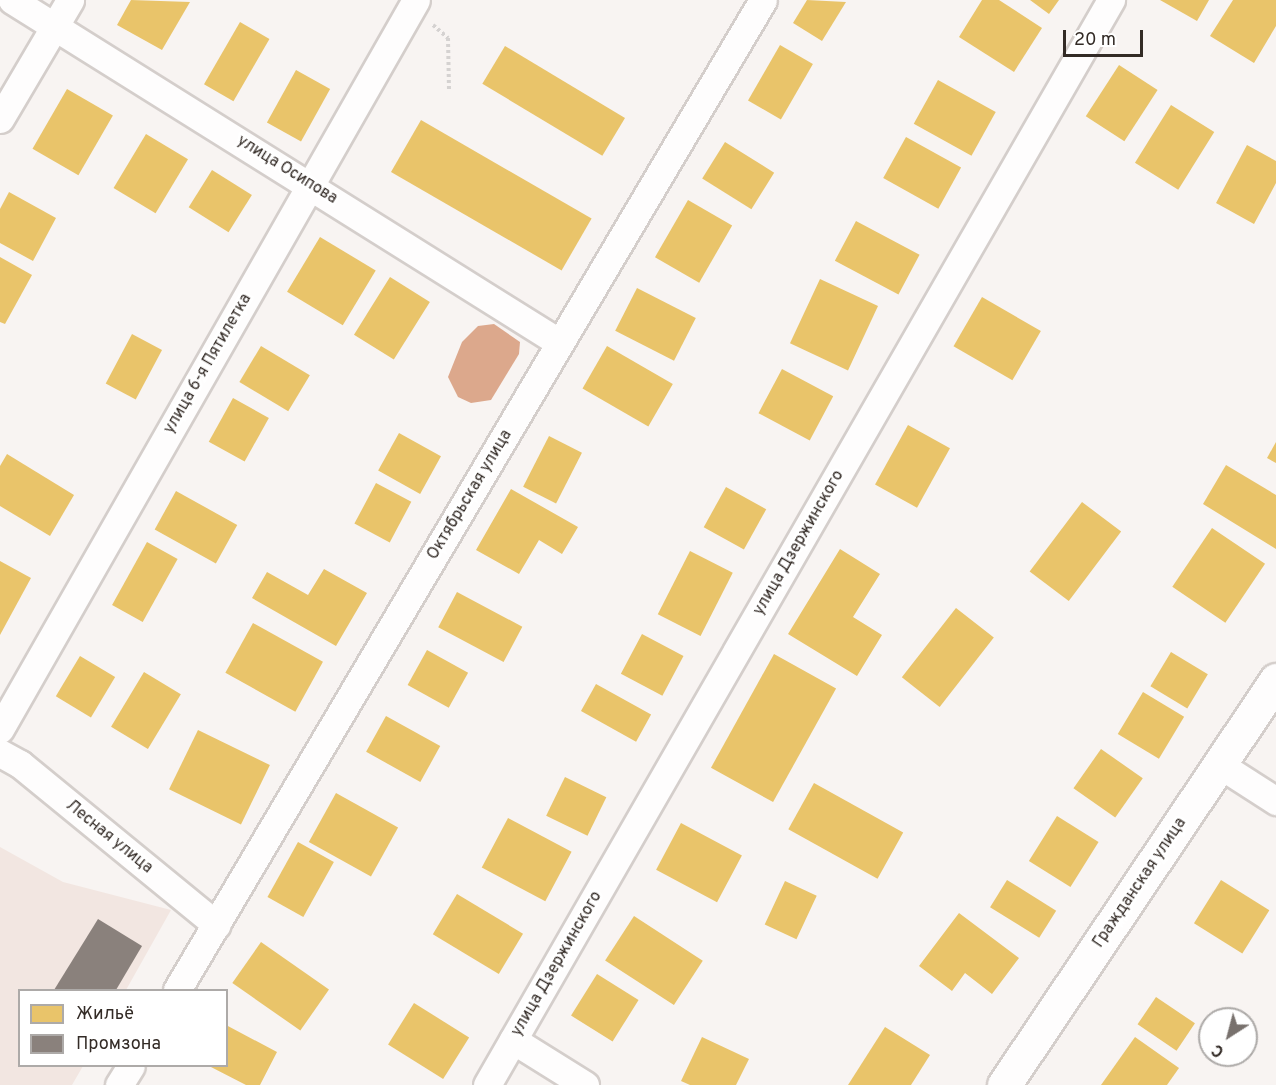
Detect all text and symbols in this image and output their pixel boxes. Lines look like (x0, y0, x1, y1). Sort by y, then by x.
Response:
scale bar (1066, 18, 1146, 56)
text: 20 m (1074, 29, 1116, 52)
street label: улица Осипова (233, 131, 341, 209)
street label: улица 6-я Пятилетка (160, 291, 256, 437)
street label: Октябрьская улица (424, 427, 516, 563)
street label: улица Дзержинского (750, 467, 848, 619)
street label: Лесная улица (62, 796, 156, 878)
street label: Гражданская улица (1089, 814, 1191, 952)
street label: улица Дзержинского (508, 888, 606, 1040)
legend (18, 989, 228, 1067)
text: Жильё (76, 1003, 134, 1026)
north arrow (1198, 1007, 1258, 1067)
text: Промзона (76, 1033, 161, 1056)
text: С (1209, 1039, 1229, 1061)

